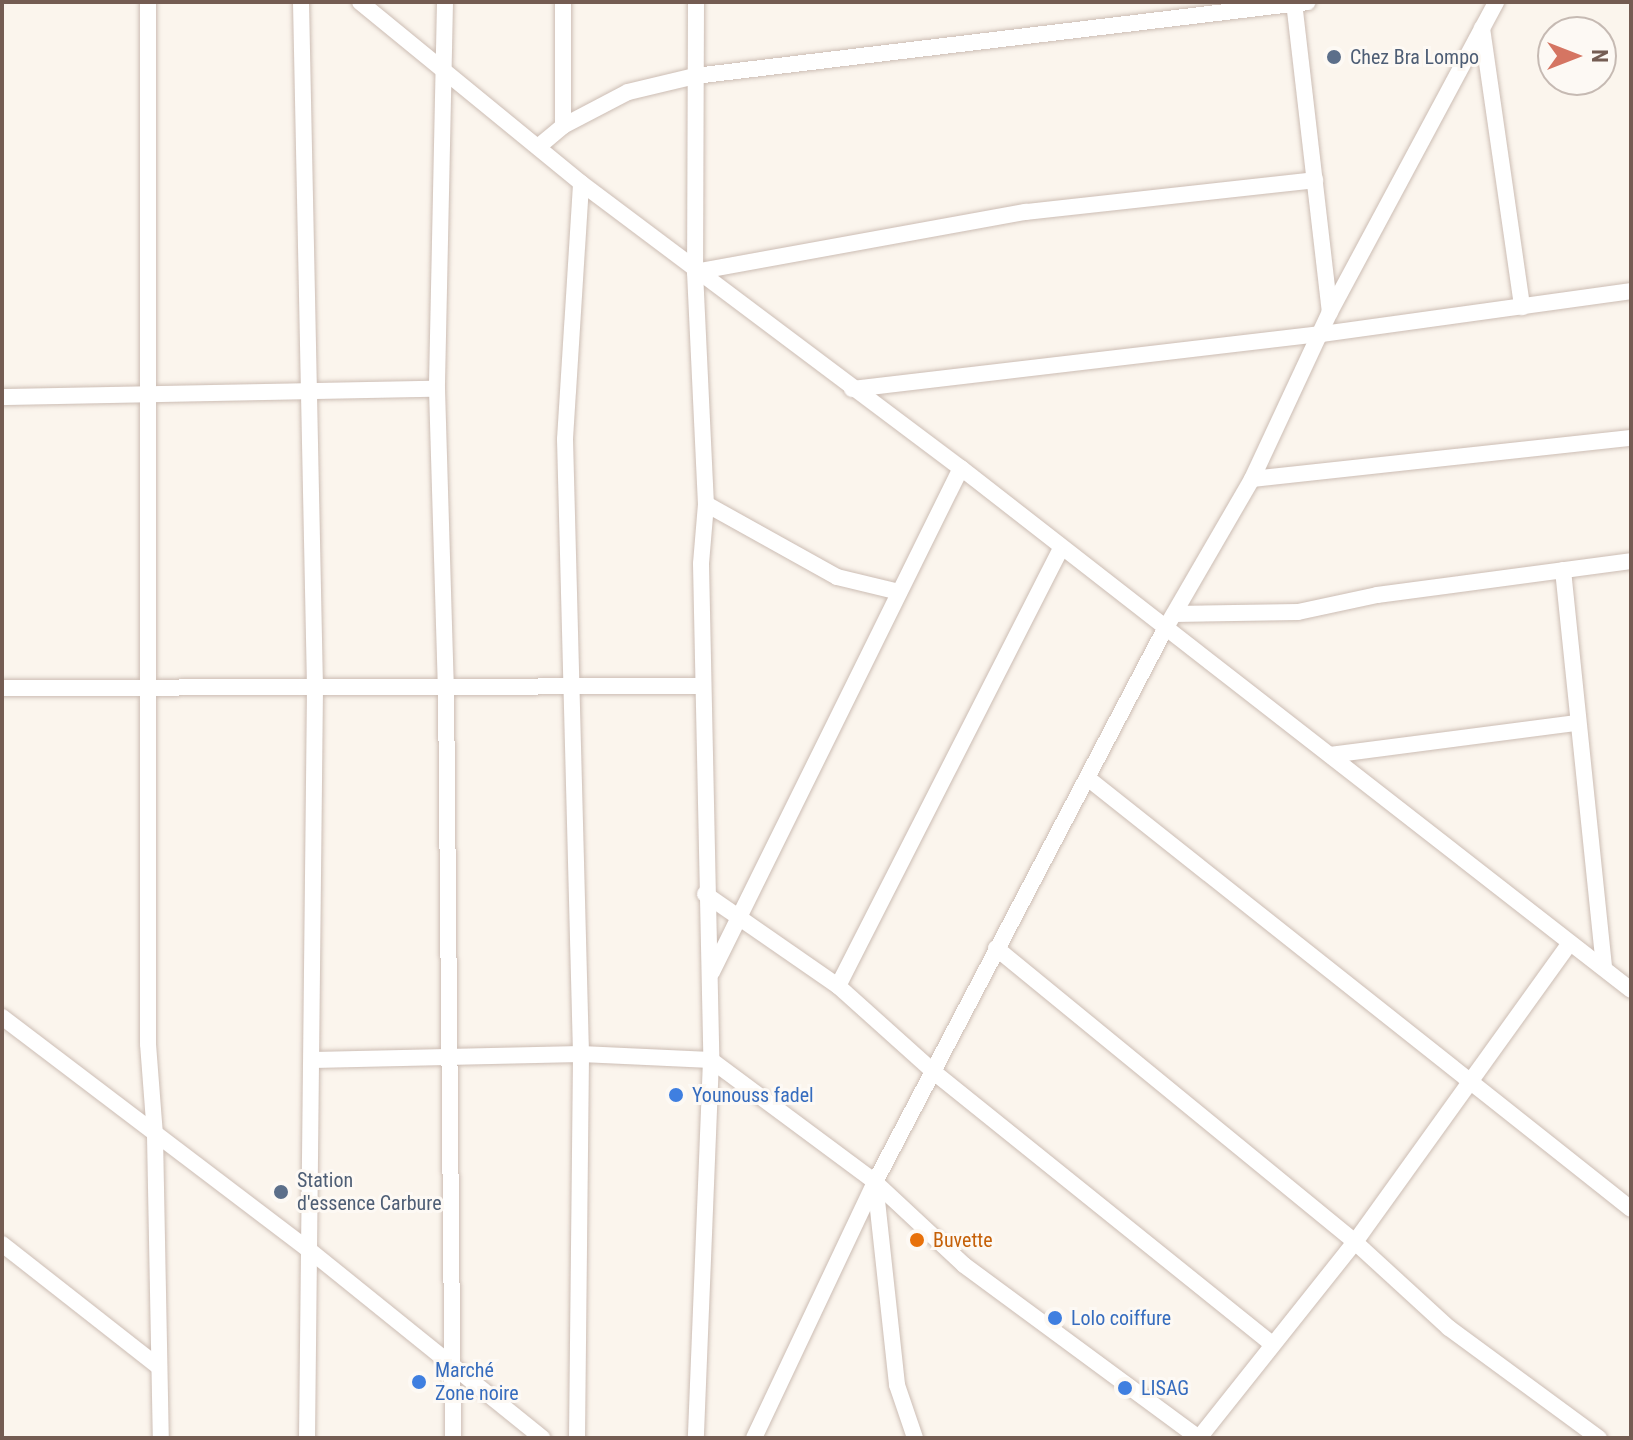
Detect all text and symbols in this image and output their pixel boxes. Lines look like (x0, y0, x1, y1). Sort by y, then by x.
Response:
north arrow (1537, 16, 1617, 96)
place label: Chez Bra Lompo (1350, 45, 1479, 69)
marker: Chez Bra Lompo (1325, 48, 1343, 66)
text: N (1587, 49, 1612, 63)
place label: Younouss fadel (692, 1083, 814, 1107)
marker: Younouss fadel (667, 1086, 685, 1104)
place label: Station d'essence Carbure (297, 1168, 442, 1215)
marker: Station d'essence Carbure (272, 1183, 290, 1201)
place label: Buvette (933, 1228, 993, 1252)
marker: Buvette (908, 1231, 926, 1249)
place label: Lolo coiffure (1071, 1306, 1171, 1330)
marker: Lolo coiffure (1046, 1309, 1064, 1327)
place label: Marché Zone noire (435, 1358, 519, 1405)
marker: Marché Zone noire (410, 1373, 428, 1391)
place label: LISAG (1141, 1376, 1189, 1400)
marker: LISAG (1116, 1379, 1134, 1397)

